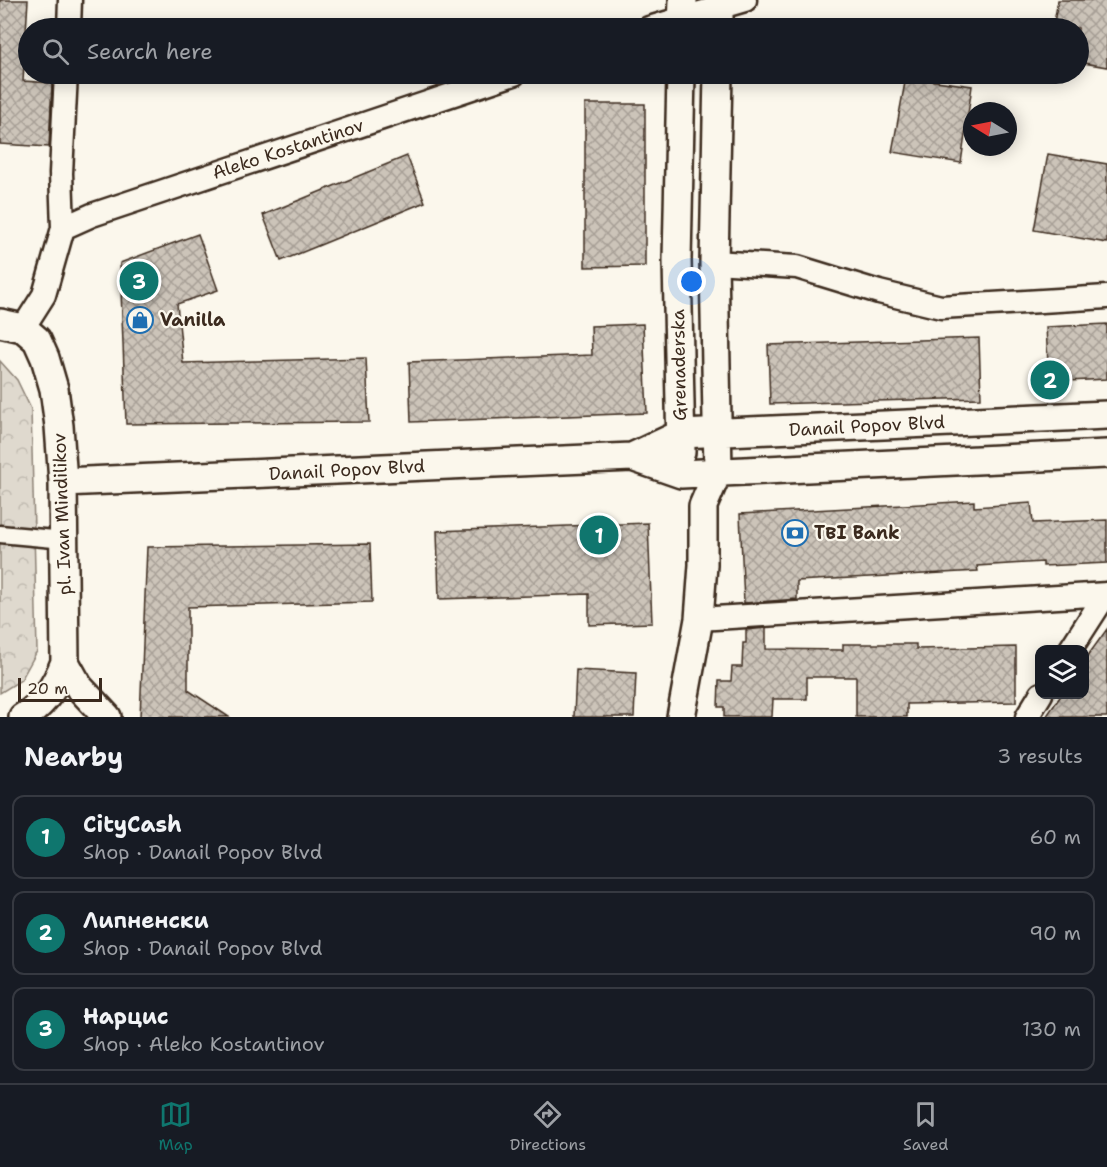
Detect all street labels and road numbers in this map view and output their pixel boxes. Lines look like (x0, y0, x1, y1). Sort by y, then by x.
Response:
street label: Aleko Kostantinov (209, 113, 367, 185)
street label: Grenaderska (666, 309, 692, 421)
street label: Danail Popov Blvd (788, 410, 946, 442)
street label: pl. Ivan Mindilikov (47, 433, 77, 595)
street label: Danail Popov Blvd (268, 454, 426, 486)

